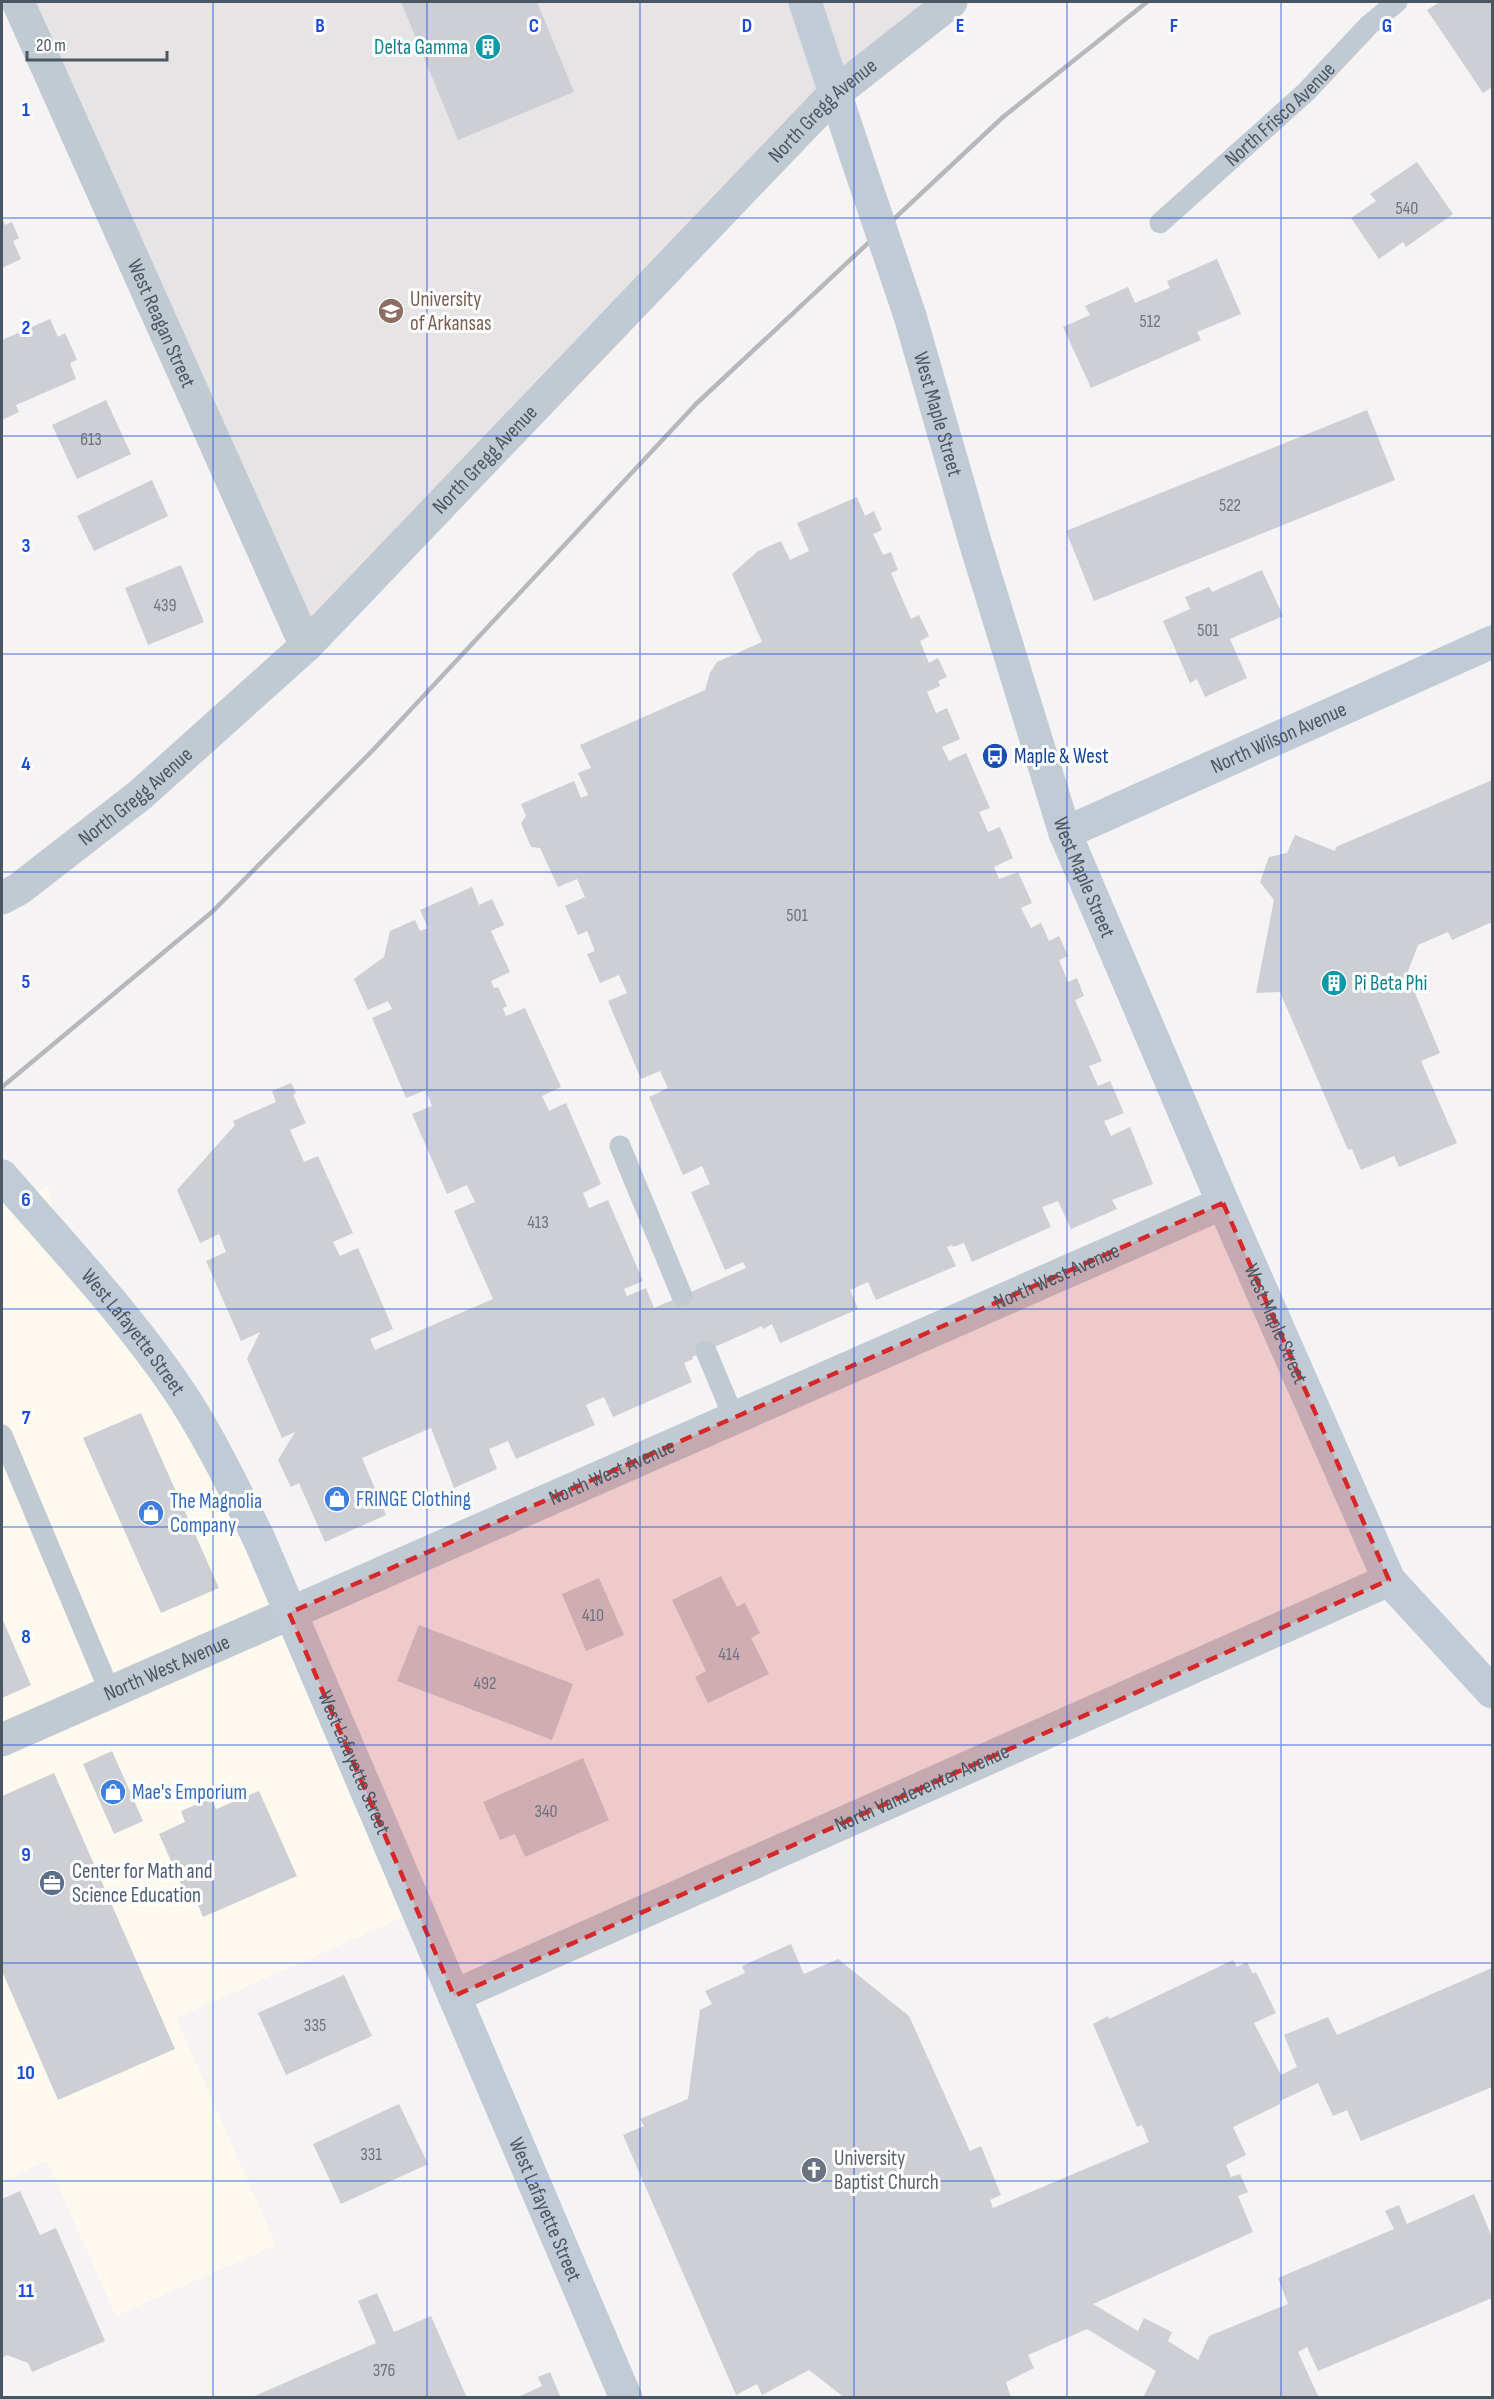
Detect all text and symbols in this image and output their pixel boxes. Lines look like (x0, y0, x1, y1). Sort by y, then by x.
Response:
text: B (315, 14, 325, 38)
text: C (529, 14, 539, 38)
text: D (742, 14, 752, 38)
text: E (956, 14, 964, 38)
text: F (1170, 14, 1178, 38)
text: G (1382, 14, 1392, 38)
scale bar (27, 24, 166, 62)
building icon: Delta Gamma (473, 32, 503, 62)
text: 20 m (36, 35, 66, 56)
place label: Delta Gamma (374, 35, 468, 60)
street label: North Gregg Avenue (763, 53, 882, 168)
street label: North Frisco Avenue (1220, 57, 1341, 172)
text: 1 (22, 98, 30, 122)
house number: 540 (1396, 198, 1418, 219)
street label: West Reagan Street (122, 255, 201, 392)
place label: University of Arkansas (410, 287, 492, 336)
school or university icon: University of Arkansas (376, 296, 406, 326)
house number: 512 (1139, 311, 1161, 332)
text: 2 (22, 316, 30, 340)
street label: West Maple Street (908, 349, 967, 479)
street label: North Gregg Avenue (427, 400, 543, 519)
house number: 613 (80, 429, 102, 450)
house number: 522 (1219, 495, 1241, 516)
text: 3 (22, 534, 31, 558)
house number: 439 (153, 595, 177, 616)
house number: 501 (1197, 620, 1219, 641)
street label: North Wilson Avenue (1207, 697, 1351, 779)
bus stop icon: Maple & West (980, 741, 1010, 771)
street label: North Gregg Avenue (74, 742, 198, 851)
place label: Maple & West (1014, 744, 1109, 769)
text: 4 (21, 752, 31, 776)
street label: West Maple Street (1048, 814, 1120, 942)
house number: 501 (786, 905, 808, 926)
building icon: Pi Beta Phi (1319, 968, 1349, 998)
text: 5 (22, 970, 31, 994)
place label: Pi Beta Phi (1354, 971, 1427, 996)
text: 6 (21, 1188, 31, 1212)
house number: 413 (527, 1212, 549, 1233)
street label: North West Avenue (990, 1238, 1124, 1315)
street label: West Maple Street (1238, 1260, 1313, 1388)
street label: West Lafayette Street (76, 1264, 190, 1400)
text: 7 (22, 1406, 31, 1430)
street label: North West Avenue (545, 1434, 679, 1511)
shop icon: FRINGE Clothing (322, 1484, 352, 1514)
place label: FRINGE Clothing (356, 1487, 471, 1512)
place label: The Magnolia Company (170, 1489, 262, 1538)
shop icon: The Magnolia Company (136, 1498, 166, 1528)
house number: 410 (582, 1605, 604, 1626)
text: 8 (21, 1625, 31, 1649)
street label: North West Avenue (100, 1629, 234, 1707)
house number: 414 (718, 1644, 740, 1665)
house number: 492 (474, 1673, 496, 1694)
street label: West Lafayette Street (312, 1687, 396, 1838)
street label: North Vandeventer Avenue (831, 1739, 1013, 1838)
shop icon: Mae's Emporium (98, 1777, 128, 1807)
place label: Mae's Emporium (132, 1780, 247, 1805)
house number: 340 (534, 1801, 558, 1822)
text: 9 (21, 1843, 31, 1867)
place label: Center for Math and Science Education (72, 1859, 212, 1908)
office icon: Center for Math and Science Education (37, 1868, 67, 1898)
house number: 335 (304, 2015, 326, 2036)
text: 10 (17, 2061, 35, 2085)
street label: West Lafayette Street (503, 2134, 587, 2285)
house number: 331 (360, 2144, 382, 2165)
place label: University Baptist Church (834, 2146, 939, 2195)
church icon: University Baptist Church (799, 2155, 829, 2185)
text: 11 (18, 2279, 34, 2303)
house number: 376 (373, 2360, 395, 2381)

